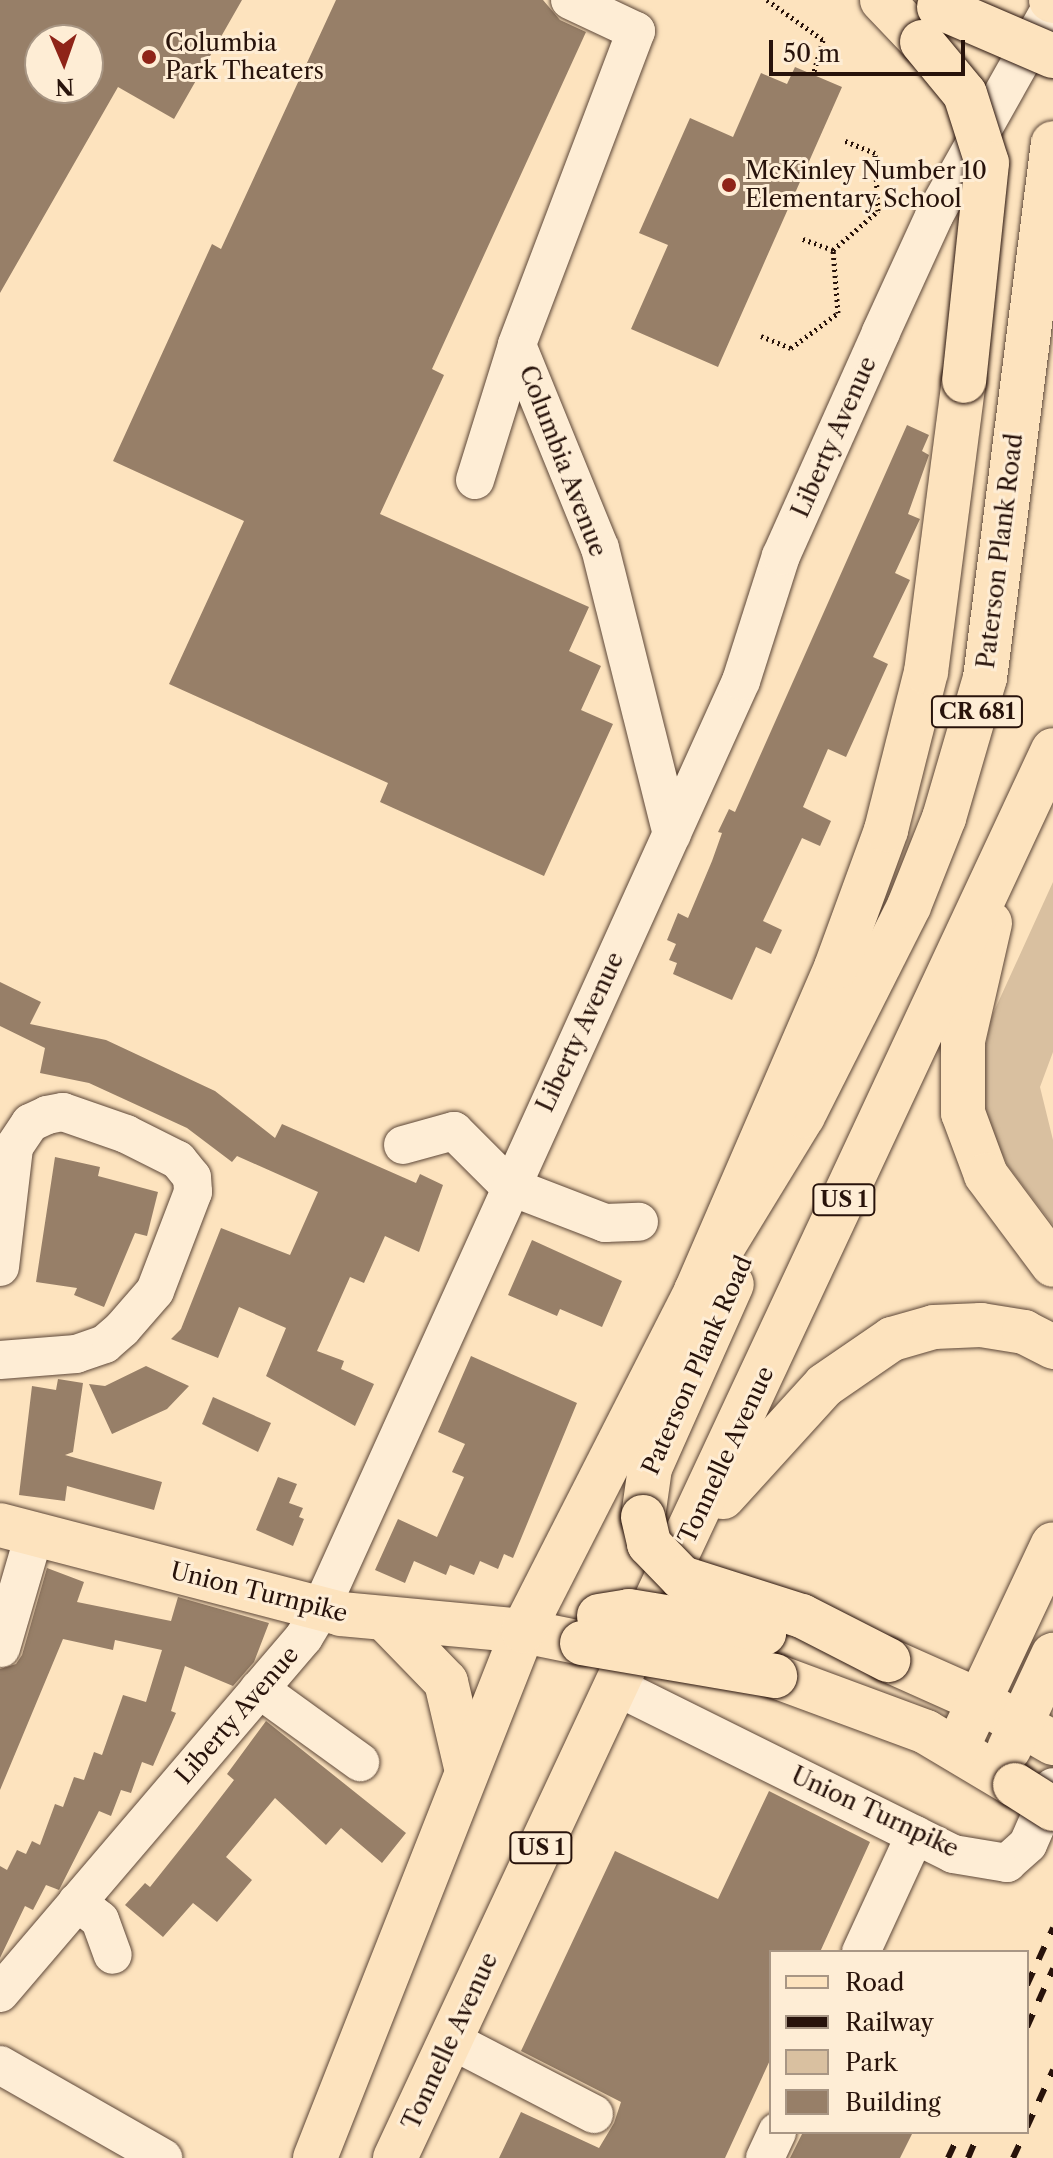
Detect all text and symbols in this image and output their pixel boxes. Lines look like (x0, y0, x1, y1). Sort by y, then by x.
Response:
north arrow (24, 24, 104, 104)
scale bar (773, 24, 969, 74)
place label: Columbia Park Theaters (165, 29, 325, 85)
text: 50 m (783, 39, 840, 68)
marker: Columbia Park Theaters (140, 48, 158, 66)
text: N (55, 73, 75, 100)
place label: McKinley Number 10 Elementary School (745, 157, 988, 213)
marker: McKinley Number 10 Elementary School (720, 176, 738, 194)
street label: Liberty Avenue (785, 351, 883, 523)
street label: Columbia Avenue (513, 361, 613, 561)
street label: Paterson Plank Road (971, 432, 1029, 670)
road number: CR 681 (929, 694, 1025, 730)
street label: Liberty Avenue (530, 947, 630, 1117)
road number: US 1 (812, 1182, 876, 1218)
street label: Paterson Plank Road (636, 1251, 758, 1479)
street label: Tonnelle Avenue (672, 1361, 780, 1549)
street label: Union Turnpike (167, 1556, 351, 1628)
street label: Liberty Avenue (169, 1640, 305, 1790)
street label: Union Turnpike (786, 1761, 964, 1863)
road number: US 1 (509, 1830, 573, 1866)
street label: Tonnelle Avenue (396, 1947, 504, 2135)
legend (769, 1950, 1029, 2134)
text: Road (845, 1968, 904, 1997)
text: Railway (845, 2008, 934, 2037)
text: Park (845, 2048, 897, 2077)
text: Building (845, 2088, 941, 2117)

